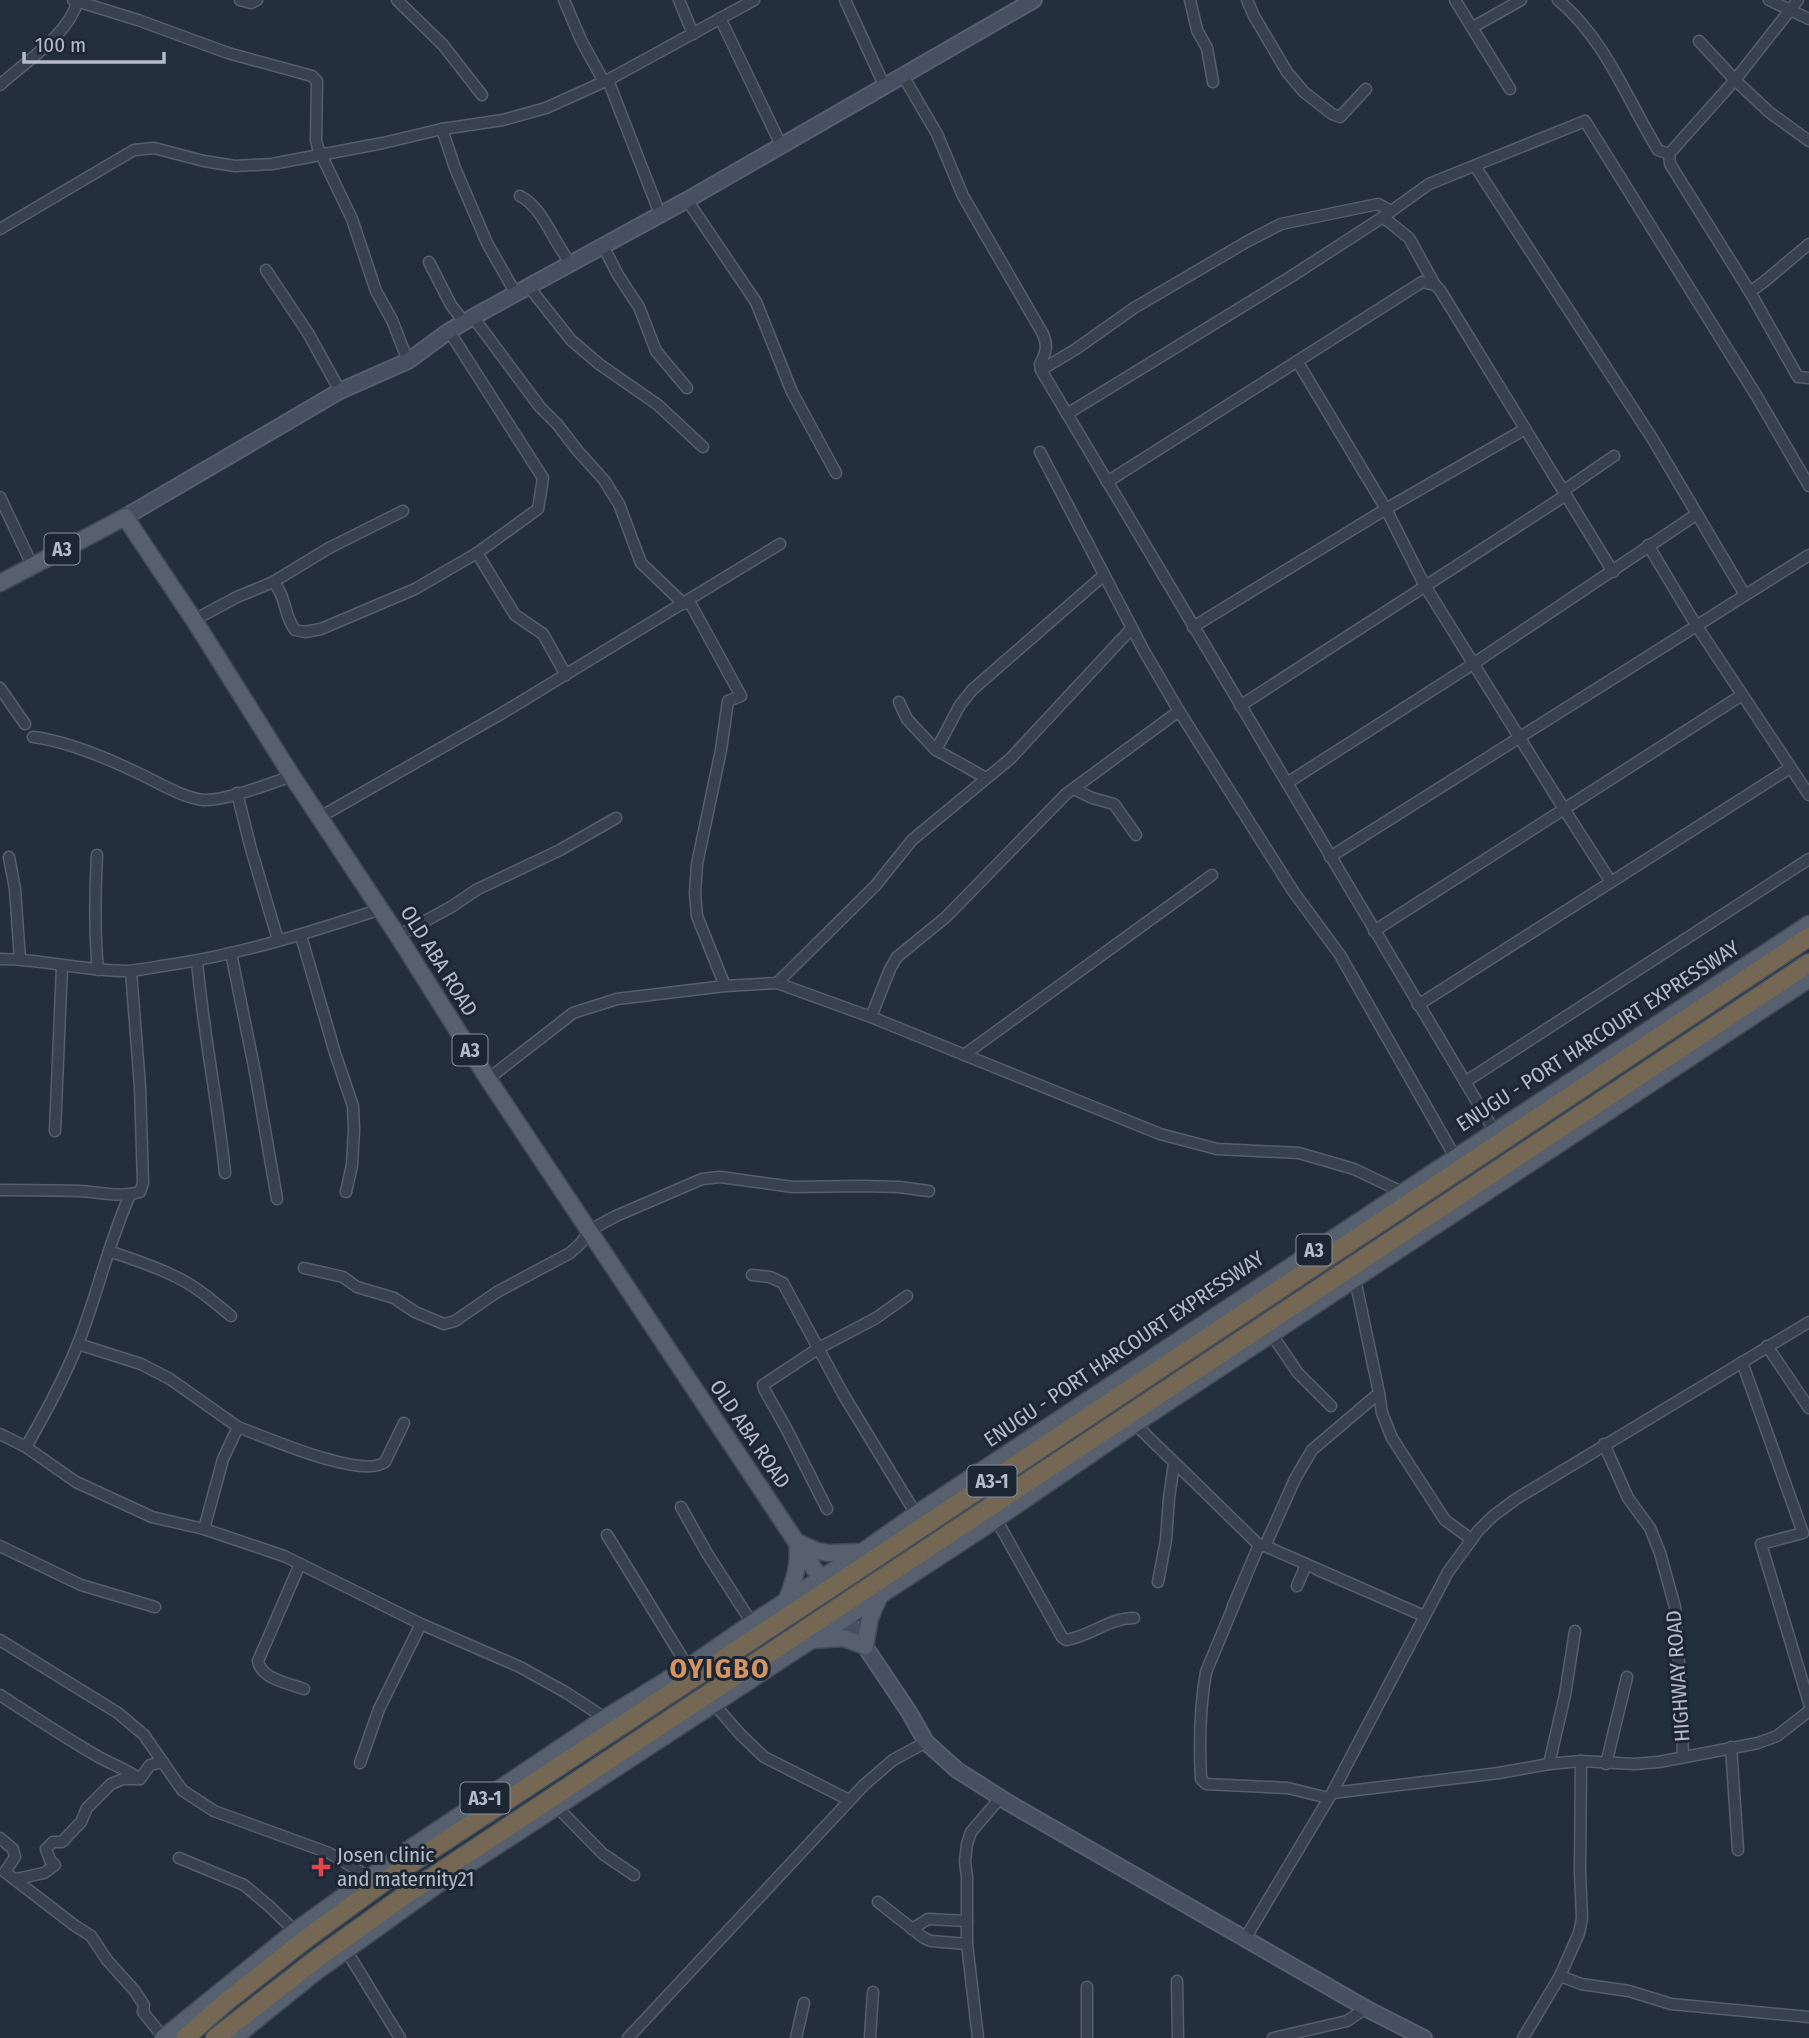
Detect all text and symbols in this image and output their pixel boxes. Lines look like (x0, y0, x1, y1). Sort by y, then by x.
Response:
scale bar (24, 21, 164, 65)
text: 100 m (35, 32, 86, 58)
road number: A3 (44, 534, 80, 564)
street label: OLD ABA ROAD (395, 901, 483, 1021)
street label: ENUGU - PORT HARCOURT EXPRESSWAY (1452, 934, 1745, 1137)
road number: A3 (452, 1034, 488, 1066)
road number: A3 (1296, 1234, 1332, 1266)
street label: ENUGU - PORT HARCOURT EXPRESSWAY (979, 1245, 1269, 1453)
street label: OLD ABA ROAD (704, 1375, 796, 1493)
road number: A3-1 (968, 1466, 1016, 1497)
street label: HIGHWAY ROAD (1660, 1609, 1696, 1743)
district label: OYIGBO (669, 1652, 771, 1685)
road number: A3-1 (461, 1782, 510, 1814)
place label: Josen clinic and maternity21 (337, 1842, 475, 1892)
marker: Josen clinic and maternity21 (311, 1857, 331, 1877)

